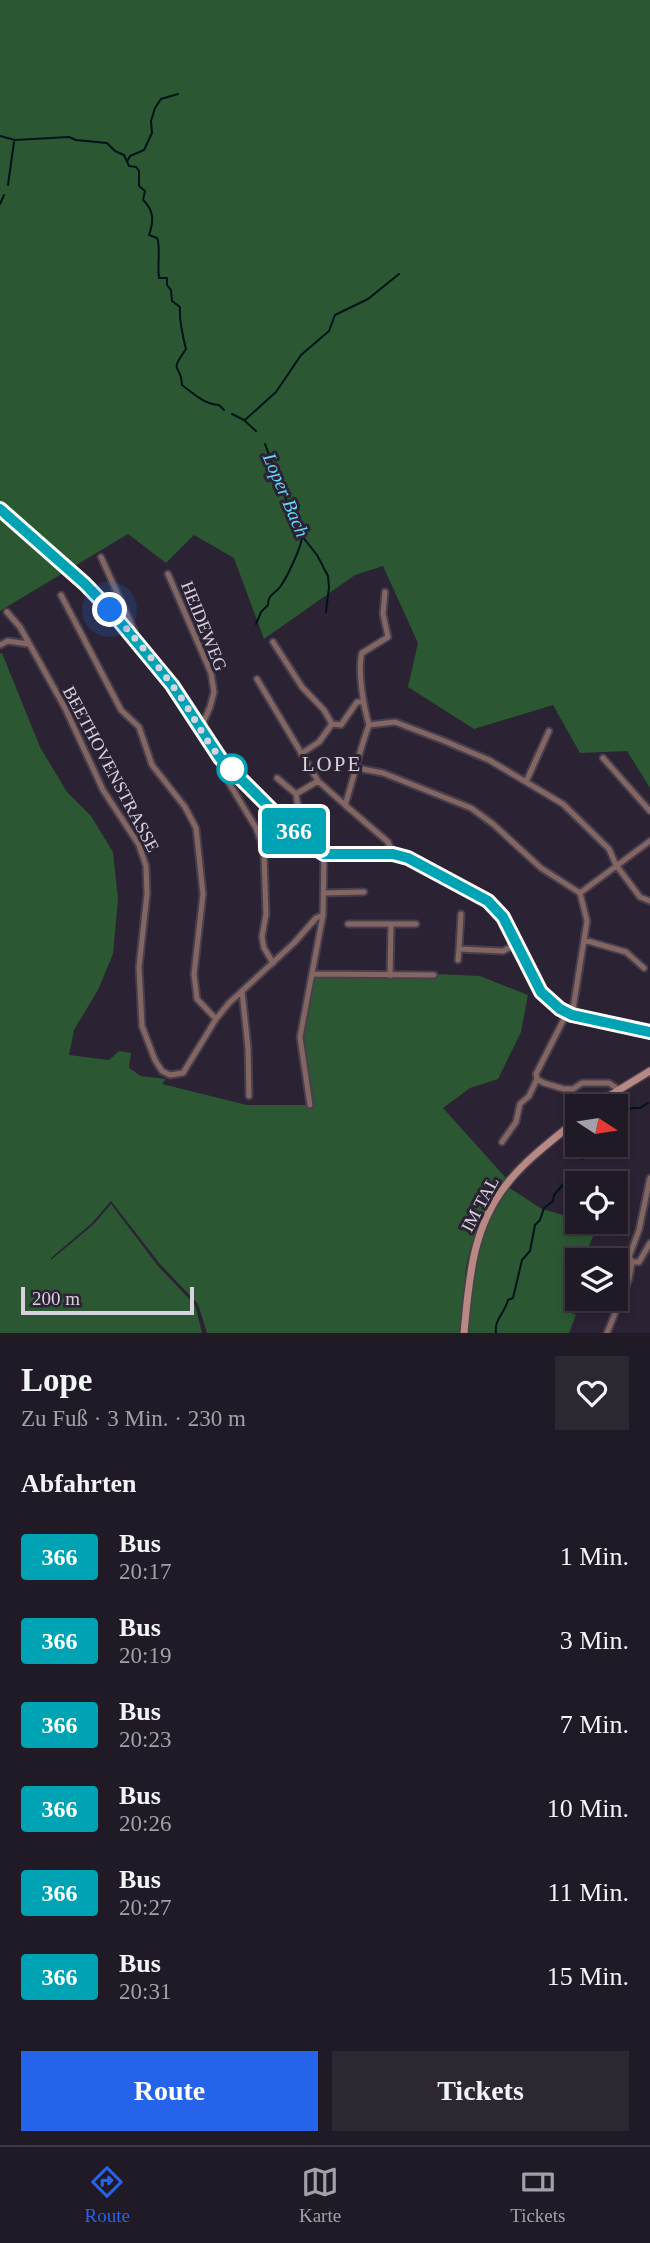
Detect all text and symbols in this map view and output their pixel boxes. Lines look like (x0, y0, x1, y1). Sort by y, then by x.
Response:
water label: Loper Bach (259, 449, 313, 540)
street label: HEIDEWEG (177, 578, 231, 674)
your location (92, 592, 127, 627)
street label: BEETHOVENSTRASSE (59, 683, 163, 855)
district label: LOPE (302, 752, 362, 776)
unlabelled marker (217, 754, 247, 784)
line badge: 366 (254, 808, 334, 854)
text: 366 (276, 818, 312, 844)
north arrow (565, 1094, 628, 1157)
map controls (565, 1094, 628, 1311)
button: locate (565, 1171, 628, 1234)
street label: IM TAL (457, 1173, 503, 1235)
button: layers (565, 1248, 628, 1311)
scale bar (21, 1284, 194, 1316)
text: 200 m (32, 1288, 80, 1309)
button: heart (555, 1356, 629, 1430)
text: Lope (21, 1362, 93, 1398)
text: Zu Fuß · 3 Min. · 230 m (21, 1406, 246, 1431)
text: Abfahrten (21, 1469, 137, 1498)
text: Bus (119, 1529, 161, 1558)
text: 1 Min. (560, 1542, 629, 1571)
text: 366 (42, 1544, 78, 1570)
text: 20:17 (119, 1559, 171, 1584)
text: Bus (119, 1613, 161, 1642)
text: 3 Min. (560, 1626, 629, 1655)
text: 366 (42, 1628, 78, 1654)
text: 20:19 (119, 1643, 171, 1668)
text: Bus (119, 1697, 161, 1726)
text: 7 Min. (560, 1710, 629, 1739)
text: 366 (42, 1712, 78, 1738)
text: 20:23 (119, 1727, 171, 1752)
text: Bus (119, 1781, 161, 1810)
text: 10 Min. (547, 1794, 629, 1823)
text: 366 (42, 1796, 78, 1822)
text: 20:26 (119, 1811, 171, 1836)
text: Bus (119, 1865, 161, 1894)
text: 11 Min. (548, 1878, 629, 1907)
text: 366 (42, 1880, 78, 1906)
text: 20:27 (119, 1895, 171, 1920)
text: Bus (119, 1949, 161, 1978)
text: 15 Min. (547, 1962, 629, 1991)
text: 366 (42, 1964, 78, 1990)
text: 20:31 (119, 1979, 171, 2004)
button: Route (21, 2051, 318, 2131)
button: Tickets (332, 2051, 629, 2131)
tab: Route (85, 2163, 130, 2227)
tab: Karte (299, 2163, 341, 2227)
tab: Tickets (510, 2163, 565, 2227)

